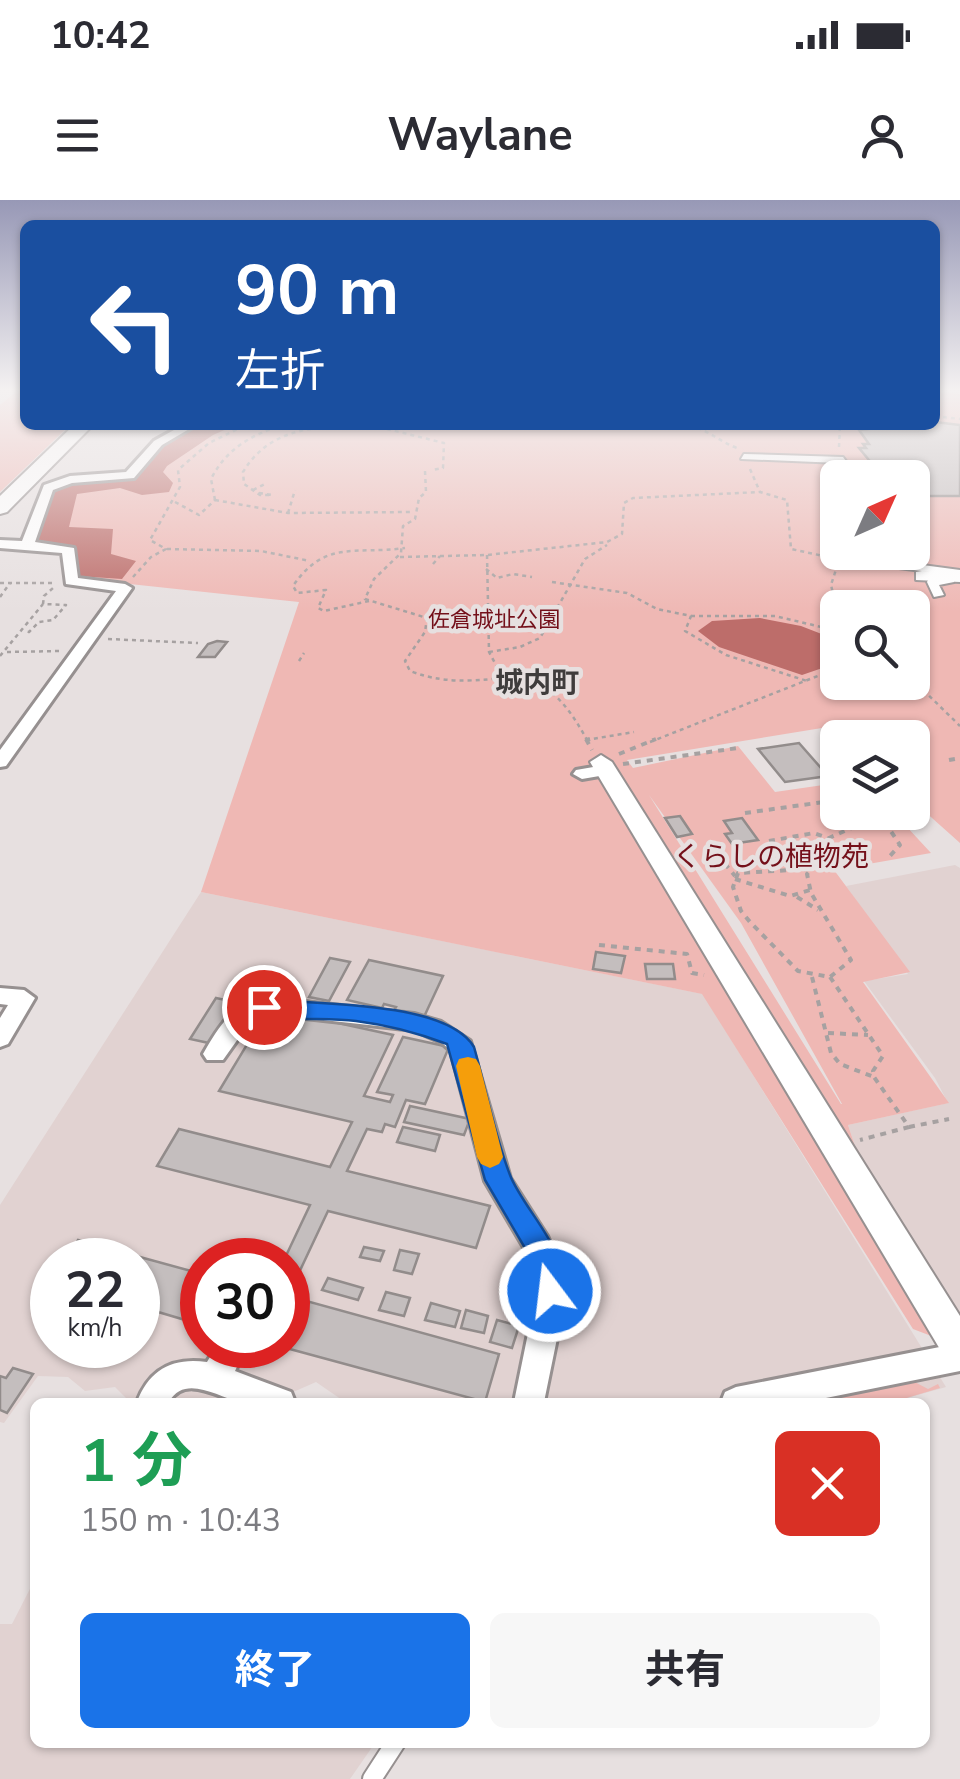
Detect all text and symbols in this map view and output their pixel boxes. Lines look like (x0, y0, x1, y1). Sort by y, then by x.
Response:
text: 10:42 (50, 10, 151, 61)
text: Waylane (387, 105, 573, 166)
icon: menu (50, 108, 105, 163)
icon: person (855, 108, 910, 163)
text: 90 m (235, 243, 399, 339)
icon: left (70, 260, 200, 390)
text: 左折 (235, 341, 325, 402)
north arrow (820, 460, 930, 570)
map controls (820, 460, 930, 830)
button: search (820, 590, 930, 700)
park label: 佐倉城址公園 (428, 605, 560, 635)
district label: 城内町 (495, 664, 579, 702)
button: layers (820, 720, 930, 830)
park label: くらしの植物苑 (673, 838, 869, 876)
pin (222, 965, 307, 1050)
icon: arrive (237, 980, 292, 1035)
speed limit sign: 30 (180, 1238, 310, 1368)
position arrow (498, 1239, 602, 1343)
text: 22 (65, 1256, 125, 1325)
text: km/h (67, 1311, 123, 1345)
text: 1 分 (80, 1420, 192, 1502)
button: close (775, 1431, 880, 1536)
text: 150 m · 10:43 (80, 1499, 281, 1542)
button: 終了 (80, 1613, 470, 1728)
button: 共有 (490, 1613, 880, 1728)

